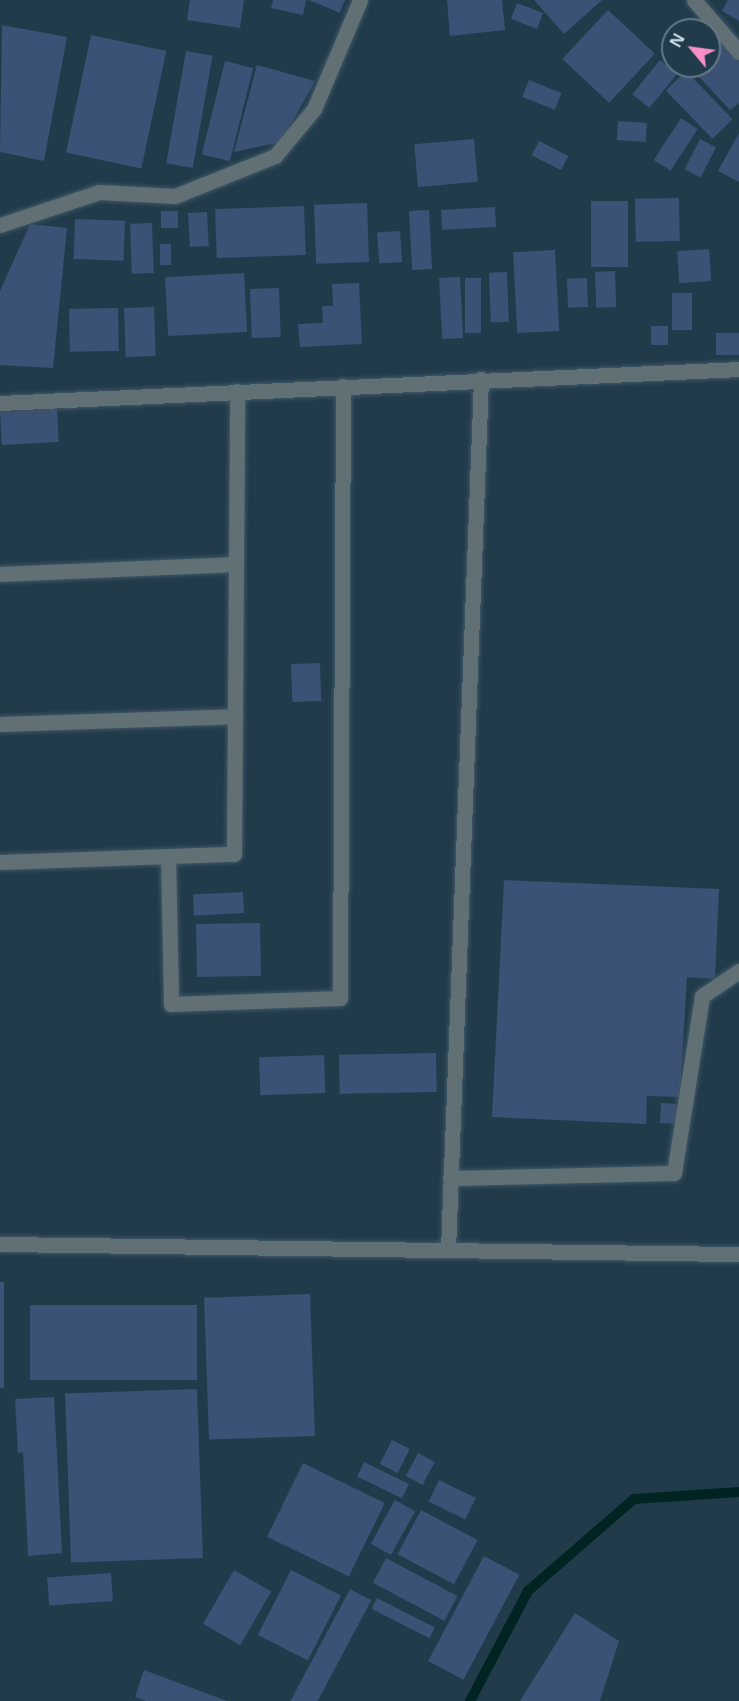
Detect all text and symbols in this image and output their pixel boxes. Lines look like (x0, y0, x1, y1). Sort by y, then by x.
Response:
north arrow (661, 18, 721, 78)
text: N (664, 29, 690, 51)

